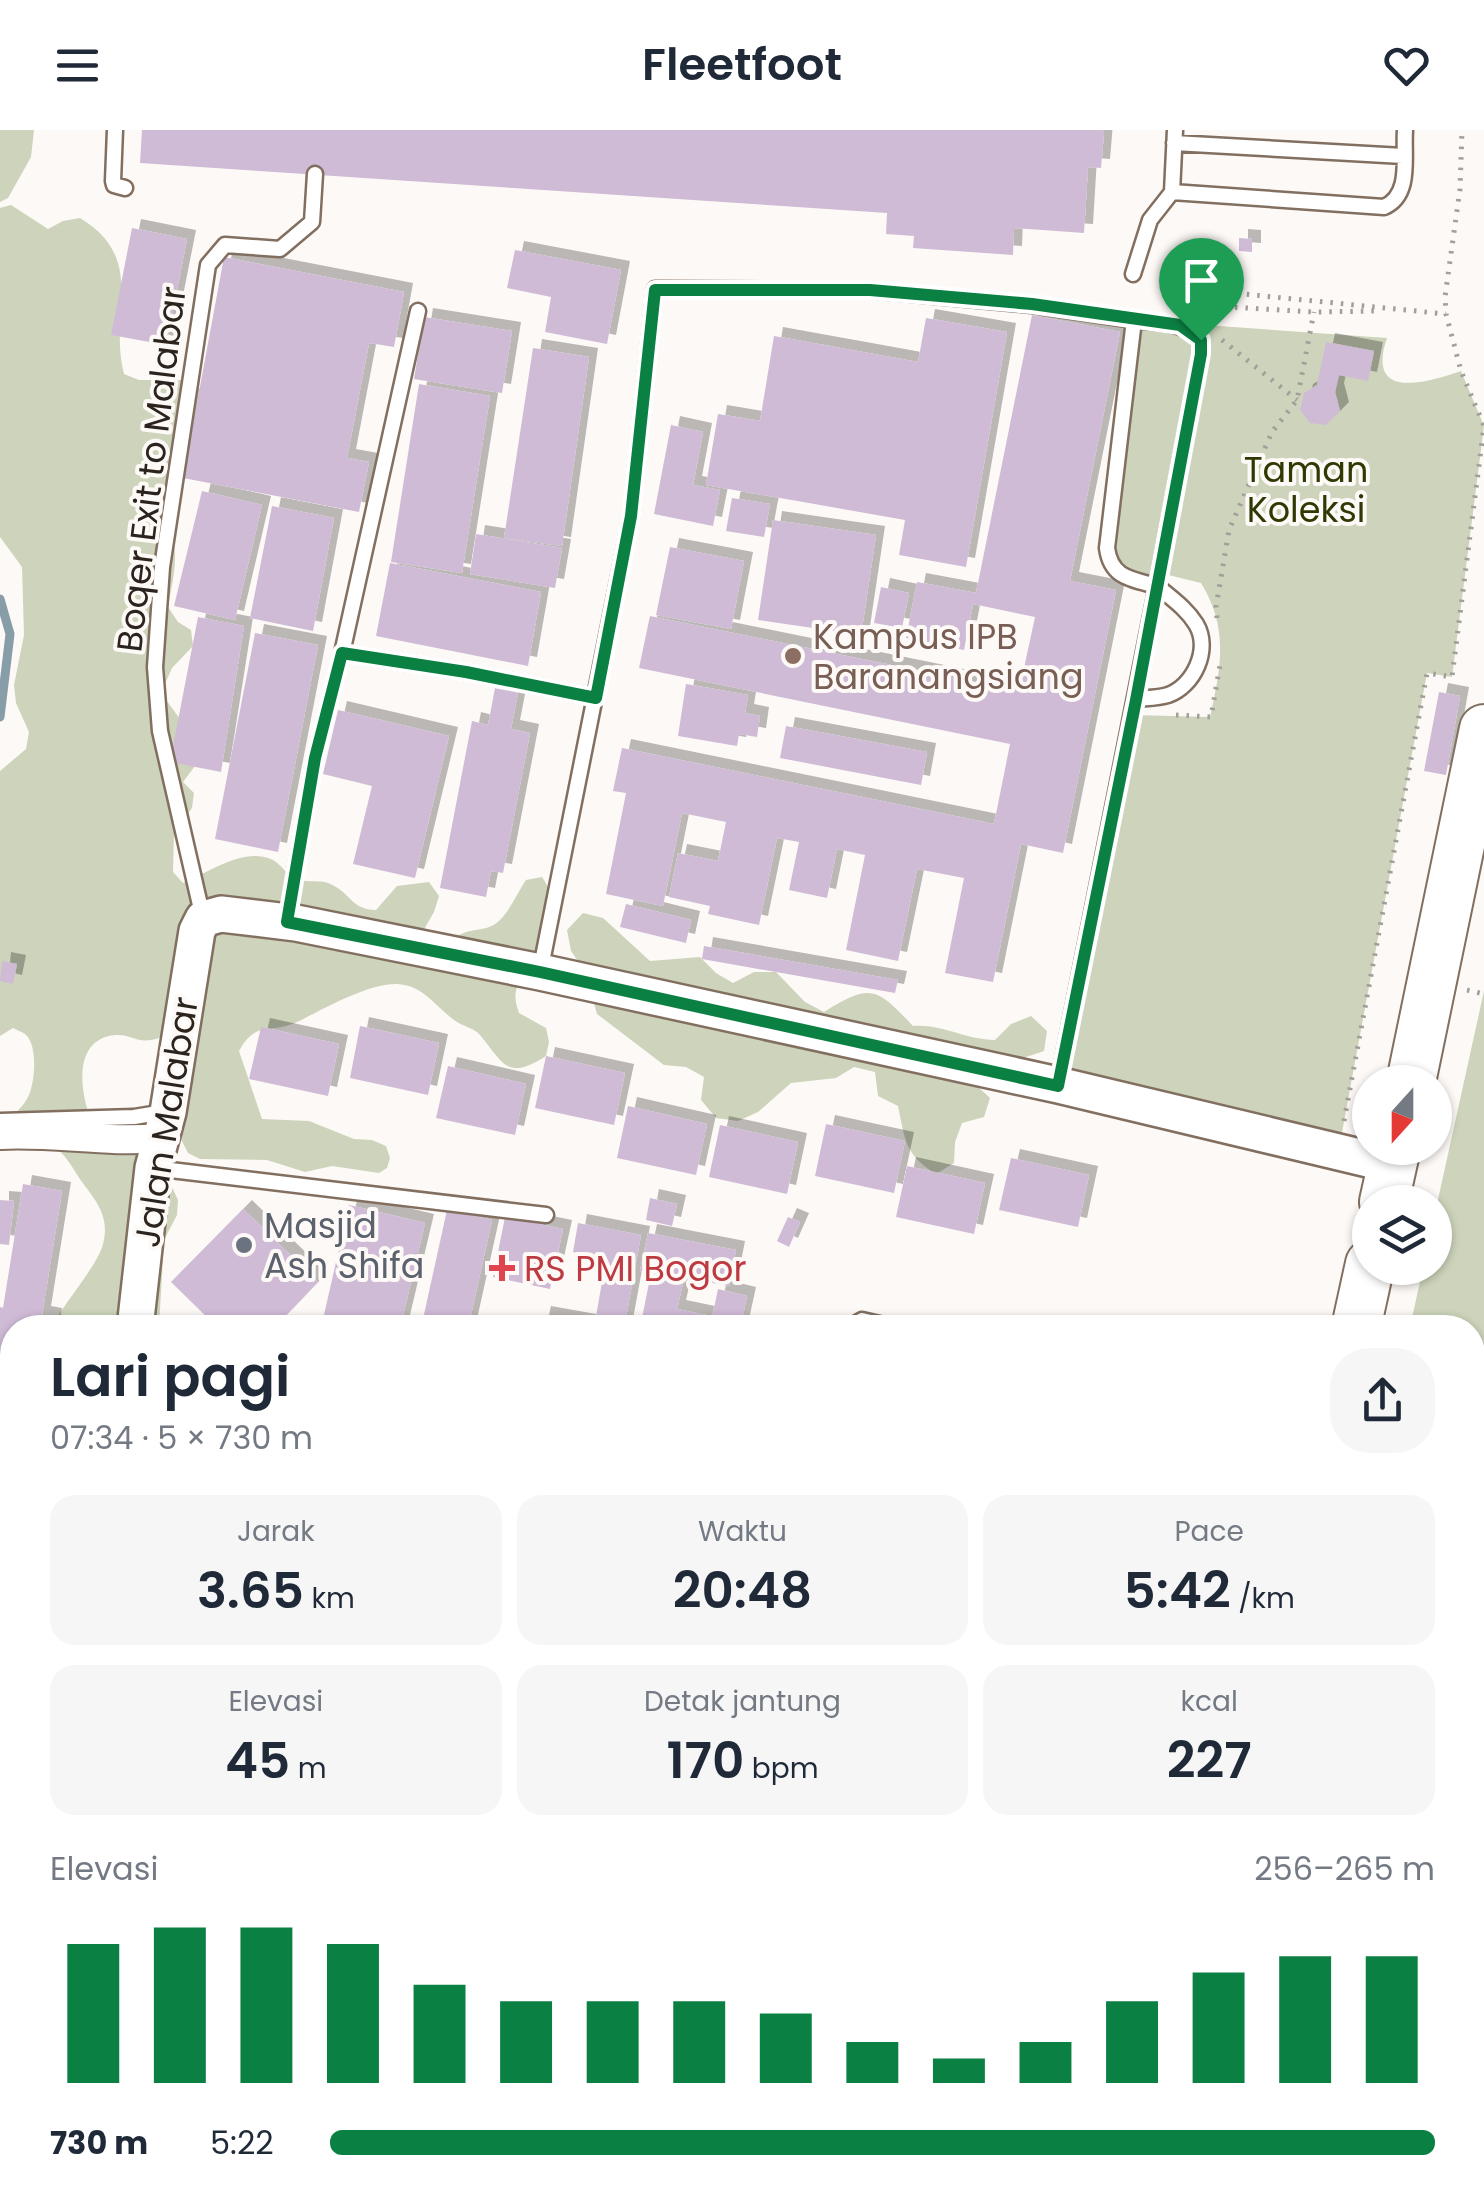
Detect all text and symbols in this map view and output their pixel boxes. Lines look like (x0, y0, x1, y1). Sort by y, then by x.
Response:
text: Fleetfoot (642, 33, 842, 96)
icon: menu (50, 38, 105, 93)
icon: heart (1379, 38, 1434, 93)
pin (1159, 238, 1244, 341)
icon: arrive (1174, 253, 1229, 308)
street label: Boqer Exit to Malabar (104, 283, 198, 655)
park label: Taman Koleksi (1244, 445, 1368, 534)
place label: Kampus IPB Baranangsiang (813, 612, 1084, 701)
marker: Kampus IPB Baranangsiang (782, 645, 804, 667)
street label: Jalan Malabar (122, 993, 210, 1251)
north arrow (1352, 1065, 1452, 1165)
map controls (1352, 1065, 1452, 1285)
button: layers (1352, 1185, 1452, 1285)
place label: Masjid Ash Shifa (264, 1201, 424, 1290)
marker: Masjid Ash Shifa (233, 1234, 255, 1256)
place label: RS PMI Bogor (524, 1244, 747, 1293)
marker: RS PMI Bogor (489, 1255, 515, 1281)
text: Lari pagi (50, 1338, 290, 1415)
button: share (1330, 1348, 1435, 1453)
text: 07:34 · 5 × 730 m (50, 1415, 313, 1460)
text: Jarak (237, 1512, 315, 1551)
text: Waktu (698, 1512, 787, 1551)
text: Pace (1174, 1512, 1244, 1551)
text: 3.65 (197, 1555, 304, 1626)
text: 20:48 (673, 1555, 812, 1626)
text: 5:42 (1124, 1555, 1231, 1626)
text: km (304, 1579, 355, 1618)
text: /km (1231, 1579, 1295, 1618)
text: Elevasi (228, 1682, 323, 1721)
text: Detak jantung (644, 1682, 841, 1721)
text: kcal (1181, 1682, 1238, 1721)
text: 45 (225, 1725, 290, 1796)
text: 170 (666, 1725, 744, 1796)
text: 227 (1167, 1725, 1252, 1796)
text: m (290, 1749, 327, 1788)
text: bpm (744, 1749, 818, 1788)
text: Elevasi (50, 1846, 158, 1891)
text: 256–265 m (1254, 1846, 1435, 1891)
text: 730 m (50, 2120, 148, 2165)
text: 5:22 (210, 2120, 274, 2165)

